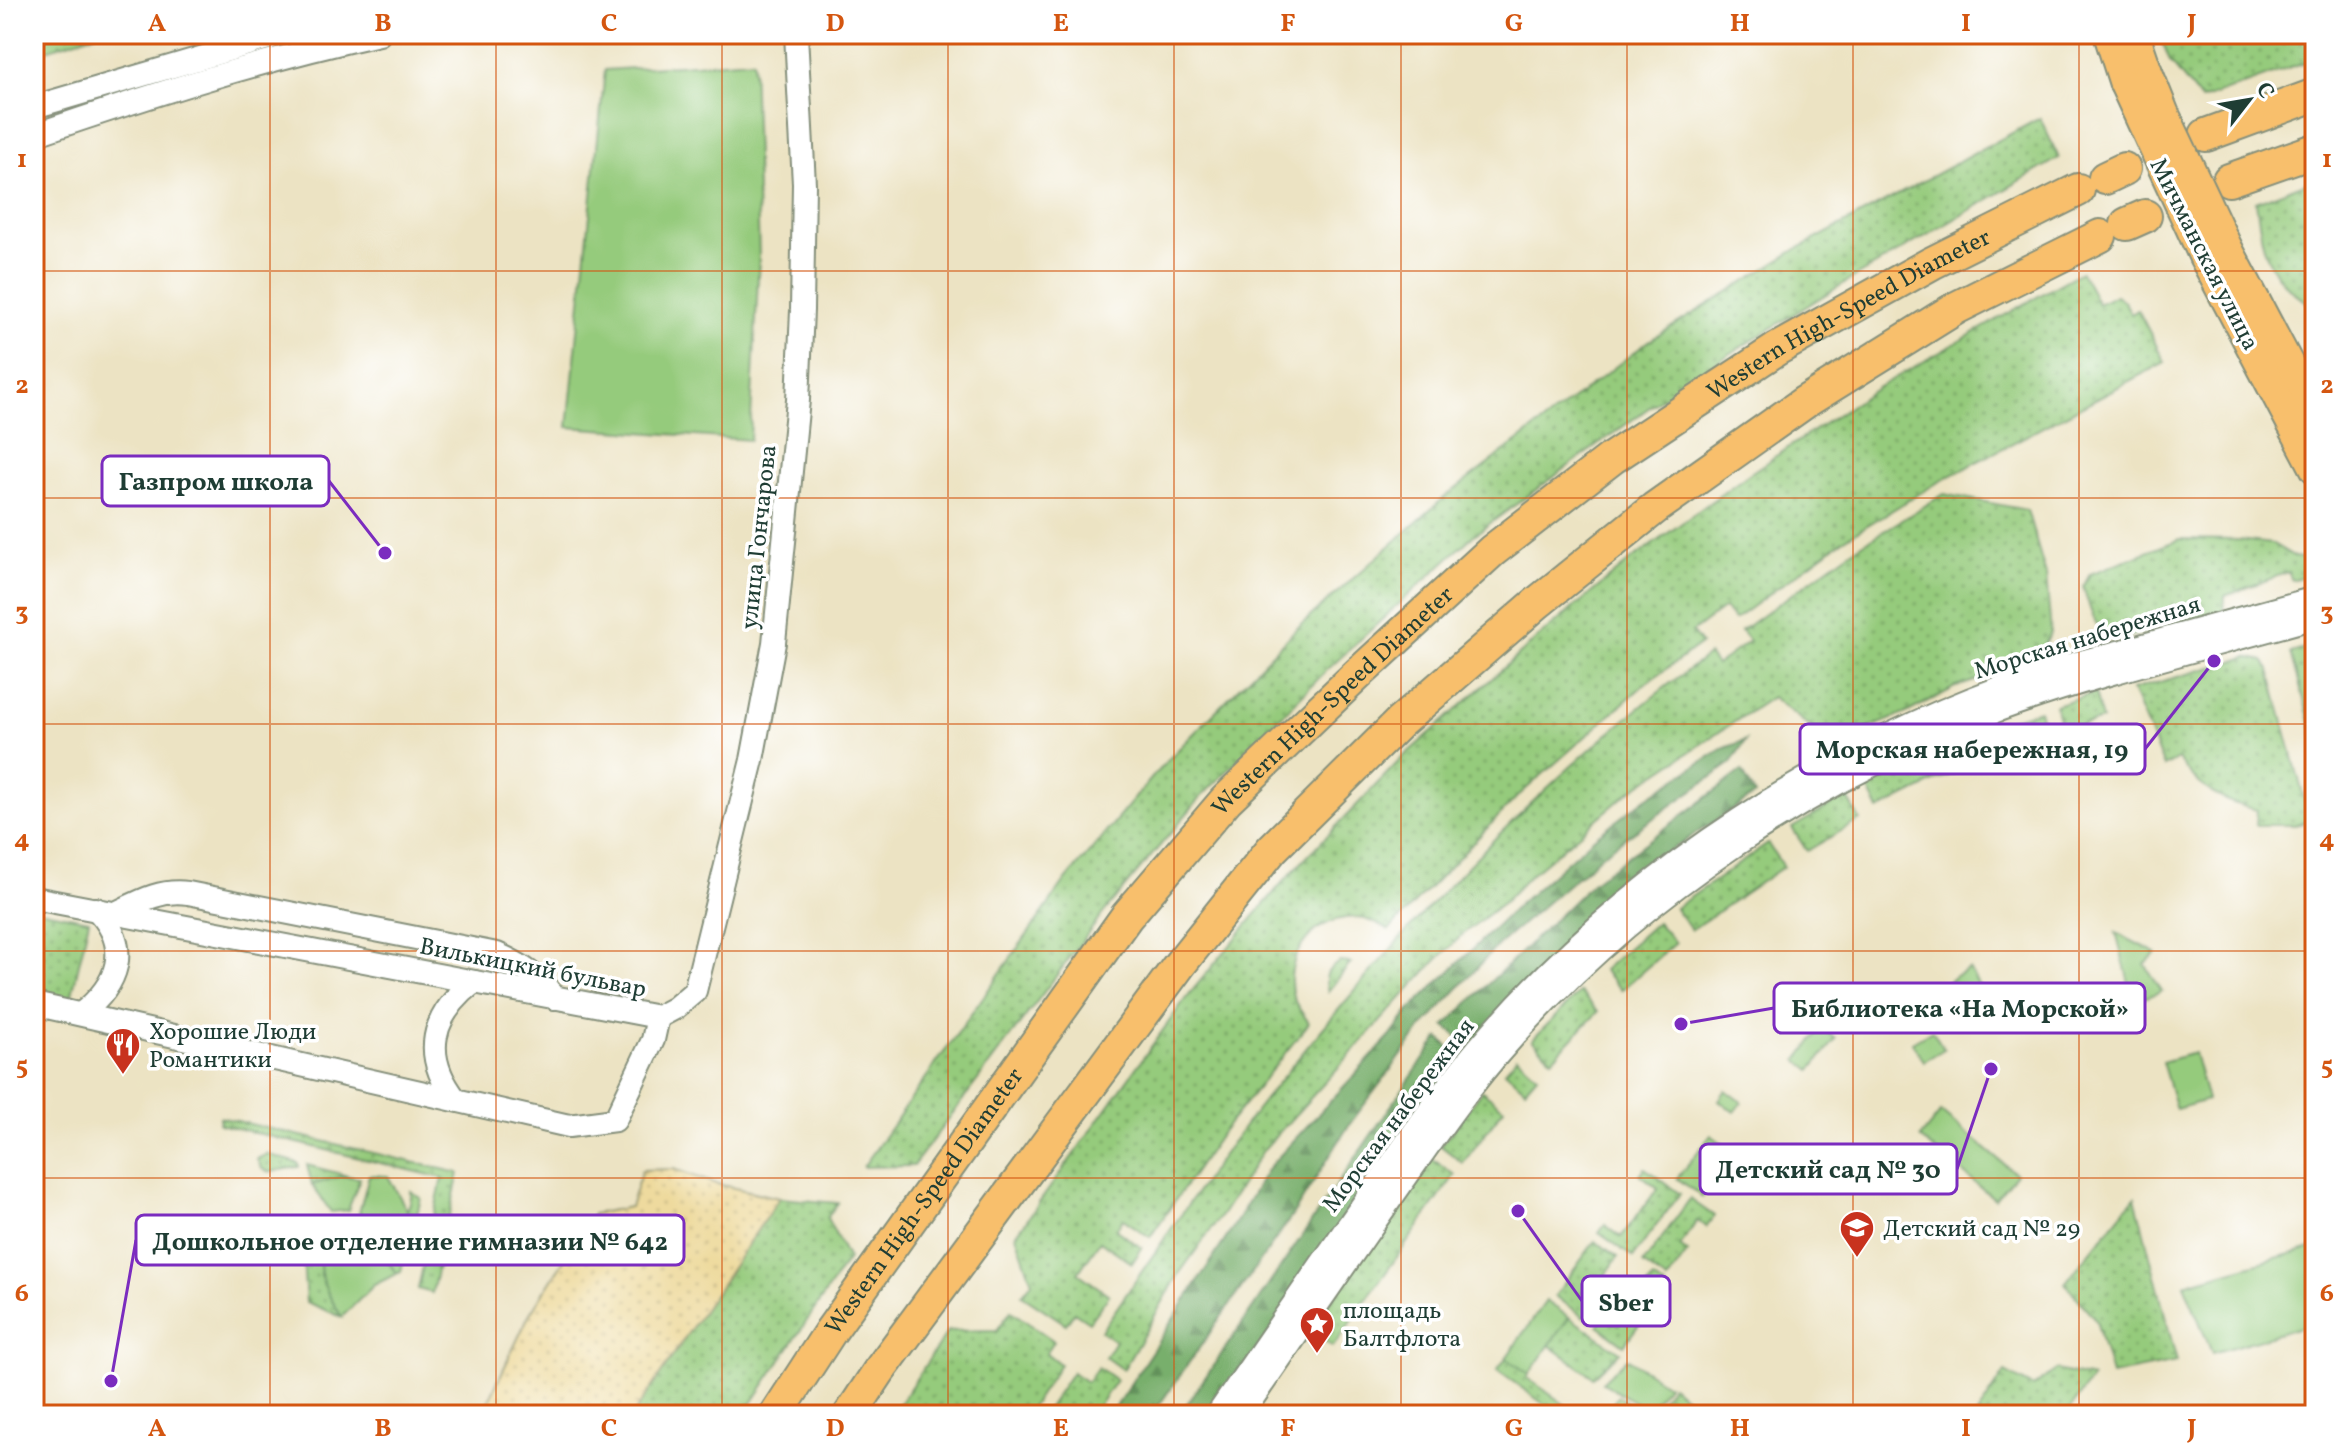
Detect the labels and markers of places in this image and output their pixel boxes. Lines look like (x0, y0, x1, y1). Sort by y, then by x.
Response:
callout: Газпром школа (102, 456, 329, 506)
callout: Морская набережная, 19 (1800, 724, 2145, 774)
callout: Библиотека «На Морской» (1774, 983, 2145, 1033)
place label: Хорошие Люди Романтики (149, 1016, 316, 1078)
restaurant icon: Хорошие Люди Романтики (104, 1026, 142, 1076)
callout: Детский сад № 30 (1700, 1144, 1957, 1194)
school or university icon: Детский сад № 29 (1838, 1209, 1876, 1259)
place label: Детский сад № 29 (1883, 1213, 2080, 1247)
callout: Дошкольное отделение гимназии № 642 (136, 1215, 684, 1265)
callout: Sber (1582, 1276, 1670, 1326)
place label: площадь Балтфлота (1343, 1295, 1461, 1357)
place icon: площадь Балтфлота (1298, 1305, 1336, 1355)

